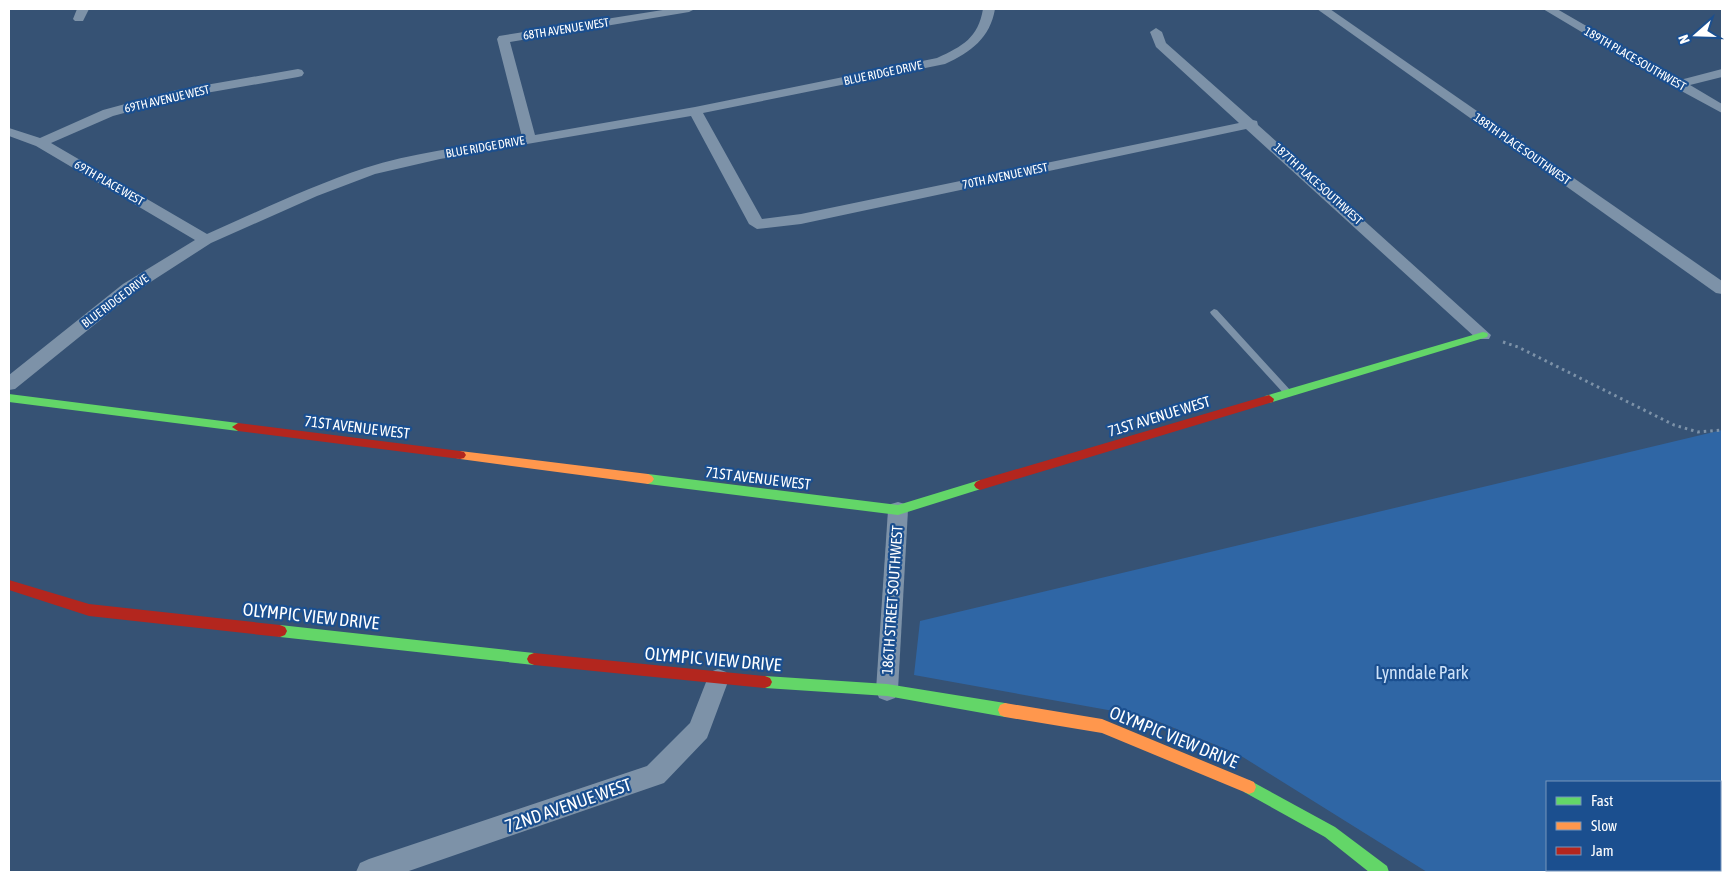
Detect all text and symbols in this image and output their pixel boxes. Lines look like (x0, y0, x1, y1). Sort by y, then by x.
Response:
north arrow (1671, 10, 1721, 60)
street label: 68TH AVENUE WEST (522, 15, 611, 43)
street label: 189TH PLACE SOUTHWEST (1582, 24, 1689, 94)
text: N (1675, 33, 1693, 46)
street label: BLUE RIDGE DRIVE (842, 58, 924, 88)
street label: 69TH AVENUE WEST (123, 82, 212, 116)
street label: 188TH PLACE SOUTHWEST (1471, 110, 1574, 188)
street label: BLUE RIDGE DRIVE (444, 133, 526, 161)
street label: 187TH PLACE SOUTHWEST (1271, 140, 1366, 228)
street label: 69TH PLACE WEST (72, 157, 147, 209)
street label: 70TH AVENUE WEST (961, 160, 1050, 192)
street label: BLUE RIDGE DRIVE (79, 271, 151, 331)
street label: 71ST AVENUE WEST (1106, 392, 1213, 440)
street label: 71ST AVENUE WEST (303, 412, 411, 442)
street label: 71ST AVENUE WEST (704, 463, 812, 493)
street label: 186TH STREET SOUTHWEST (878, 524, 906, 675)
street label: OLYMPIC VIEW DRIVE (242, 598, 381, 634)
street label: OLYMPIC VIEW DRIVE (644, 643, 782, 675)
park label: Lynndale Park (1375, 662, 1469, 683)
street label: OLYMPIC VIEW DRIVE (1107, 702, 1242, 773)
street label: 72ND AVENUE WEST (502, 773, 634, 837)
legend (1546, 781, 1721, 871)
text: Fast (1591, 792, 1613, 809)
text: Slow (1591, 817, 1617, 834)
text: Jam (1591, 842, 1614, 859)

